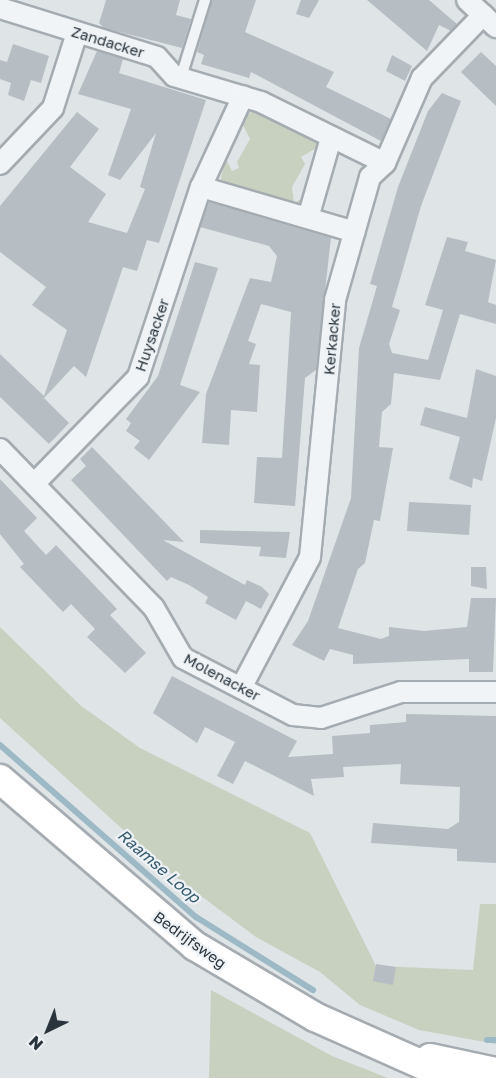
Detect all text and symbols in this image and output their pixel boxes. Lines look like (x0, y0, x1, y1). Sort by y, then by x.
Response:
street label: Zandacker (69, 22, 147, 62)
street label: Huysacker (131, 296, 173, 374)
street label: Kerkacker (320, 302, 344, 376)
street label: Molenacker (181, 649, 263, 705)
water label: Raamse Loop (114, 825, 204, 907)
street label: Bedrijfsweg (150, 908, 230, 972)
north arrow (18, 1000, 78, 1060)
text: N (24, 1032, 47, 1055)

